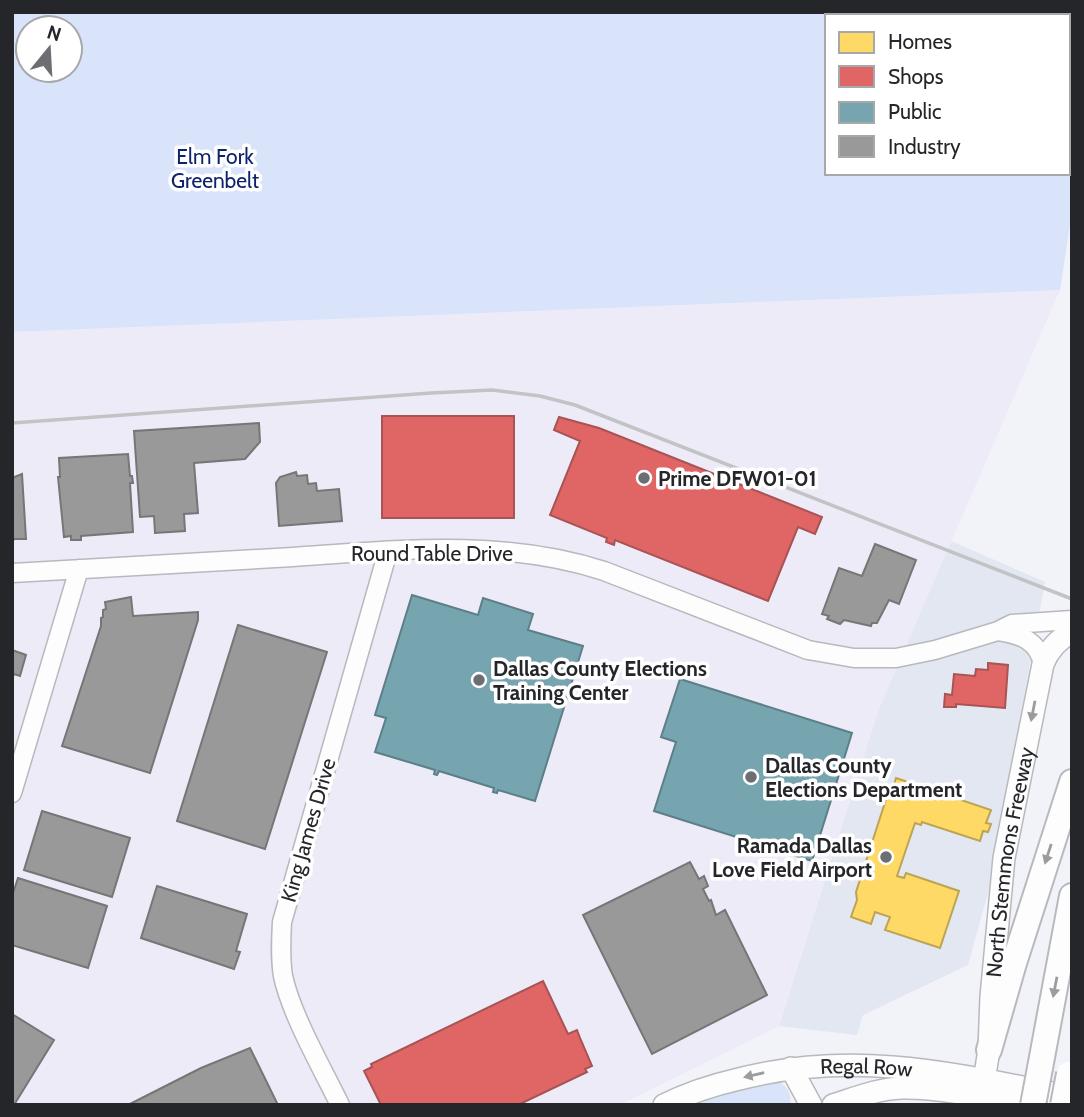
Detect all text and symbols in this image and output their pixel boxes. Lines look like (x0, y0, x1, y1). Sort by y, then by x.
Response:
north arrow (14, 14, 84, 84)
legend (825, 14, 1070, 175)
text: N (44, 20, 64, 46)
text: Homes (888, 29, 952, 54)
text: Shops (888, 64, 944, 89)
text: Public (888, 99, 942, 124)
text: Industry (888, 134, 961, 159)
park label: Elm Fork Greenbelt (171, 144, 259, 193)
place label: Prime DFW01-01 (658, 466, 816, 491)
marker: Prime DFW01-01 (636, 470, 652, 486)
street label: Round Table Drive (351, 541, 513, 566)
place label: Dallas County Elections Training Center (493, 656, 707, 705)
marker: Dallas County Elections Training Center (471, 672, 487, 688)
one-way arrow (1027, 700, 1038, 722)
street label: North Stemmons Freeway (980, 744, 1039, 978)
place label: Dallas County Elections Department (765, 753, 962, 802)
street label: King James Drive (275, 755, 341, 905)
marker: Dallas County Elections Department (743, 769, 759, 785)
place label: Ramada Dallas Love Field Airport (712, 833, 872, 882)
one-way arrow (1043, 844, 1053, 865)
marker: Ramada Dallas Love Field Airport (878, 849, 894, 865)
one-way arrow (1049, 977, 1060, 999)
street label: Regal Row (820, 1053, 914, 1081)
one-way arrow (743, 1070, 765, 1081)

